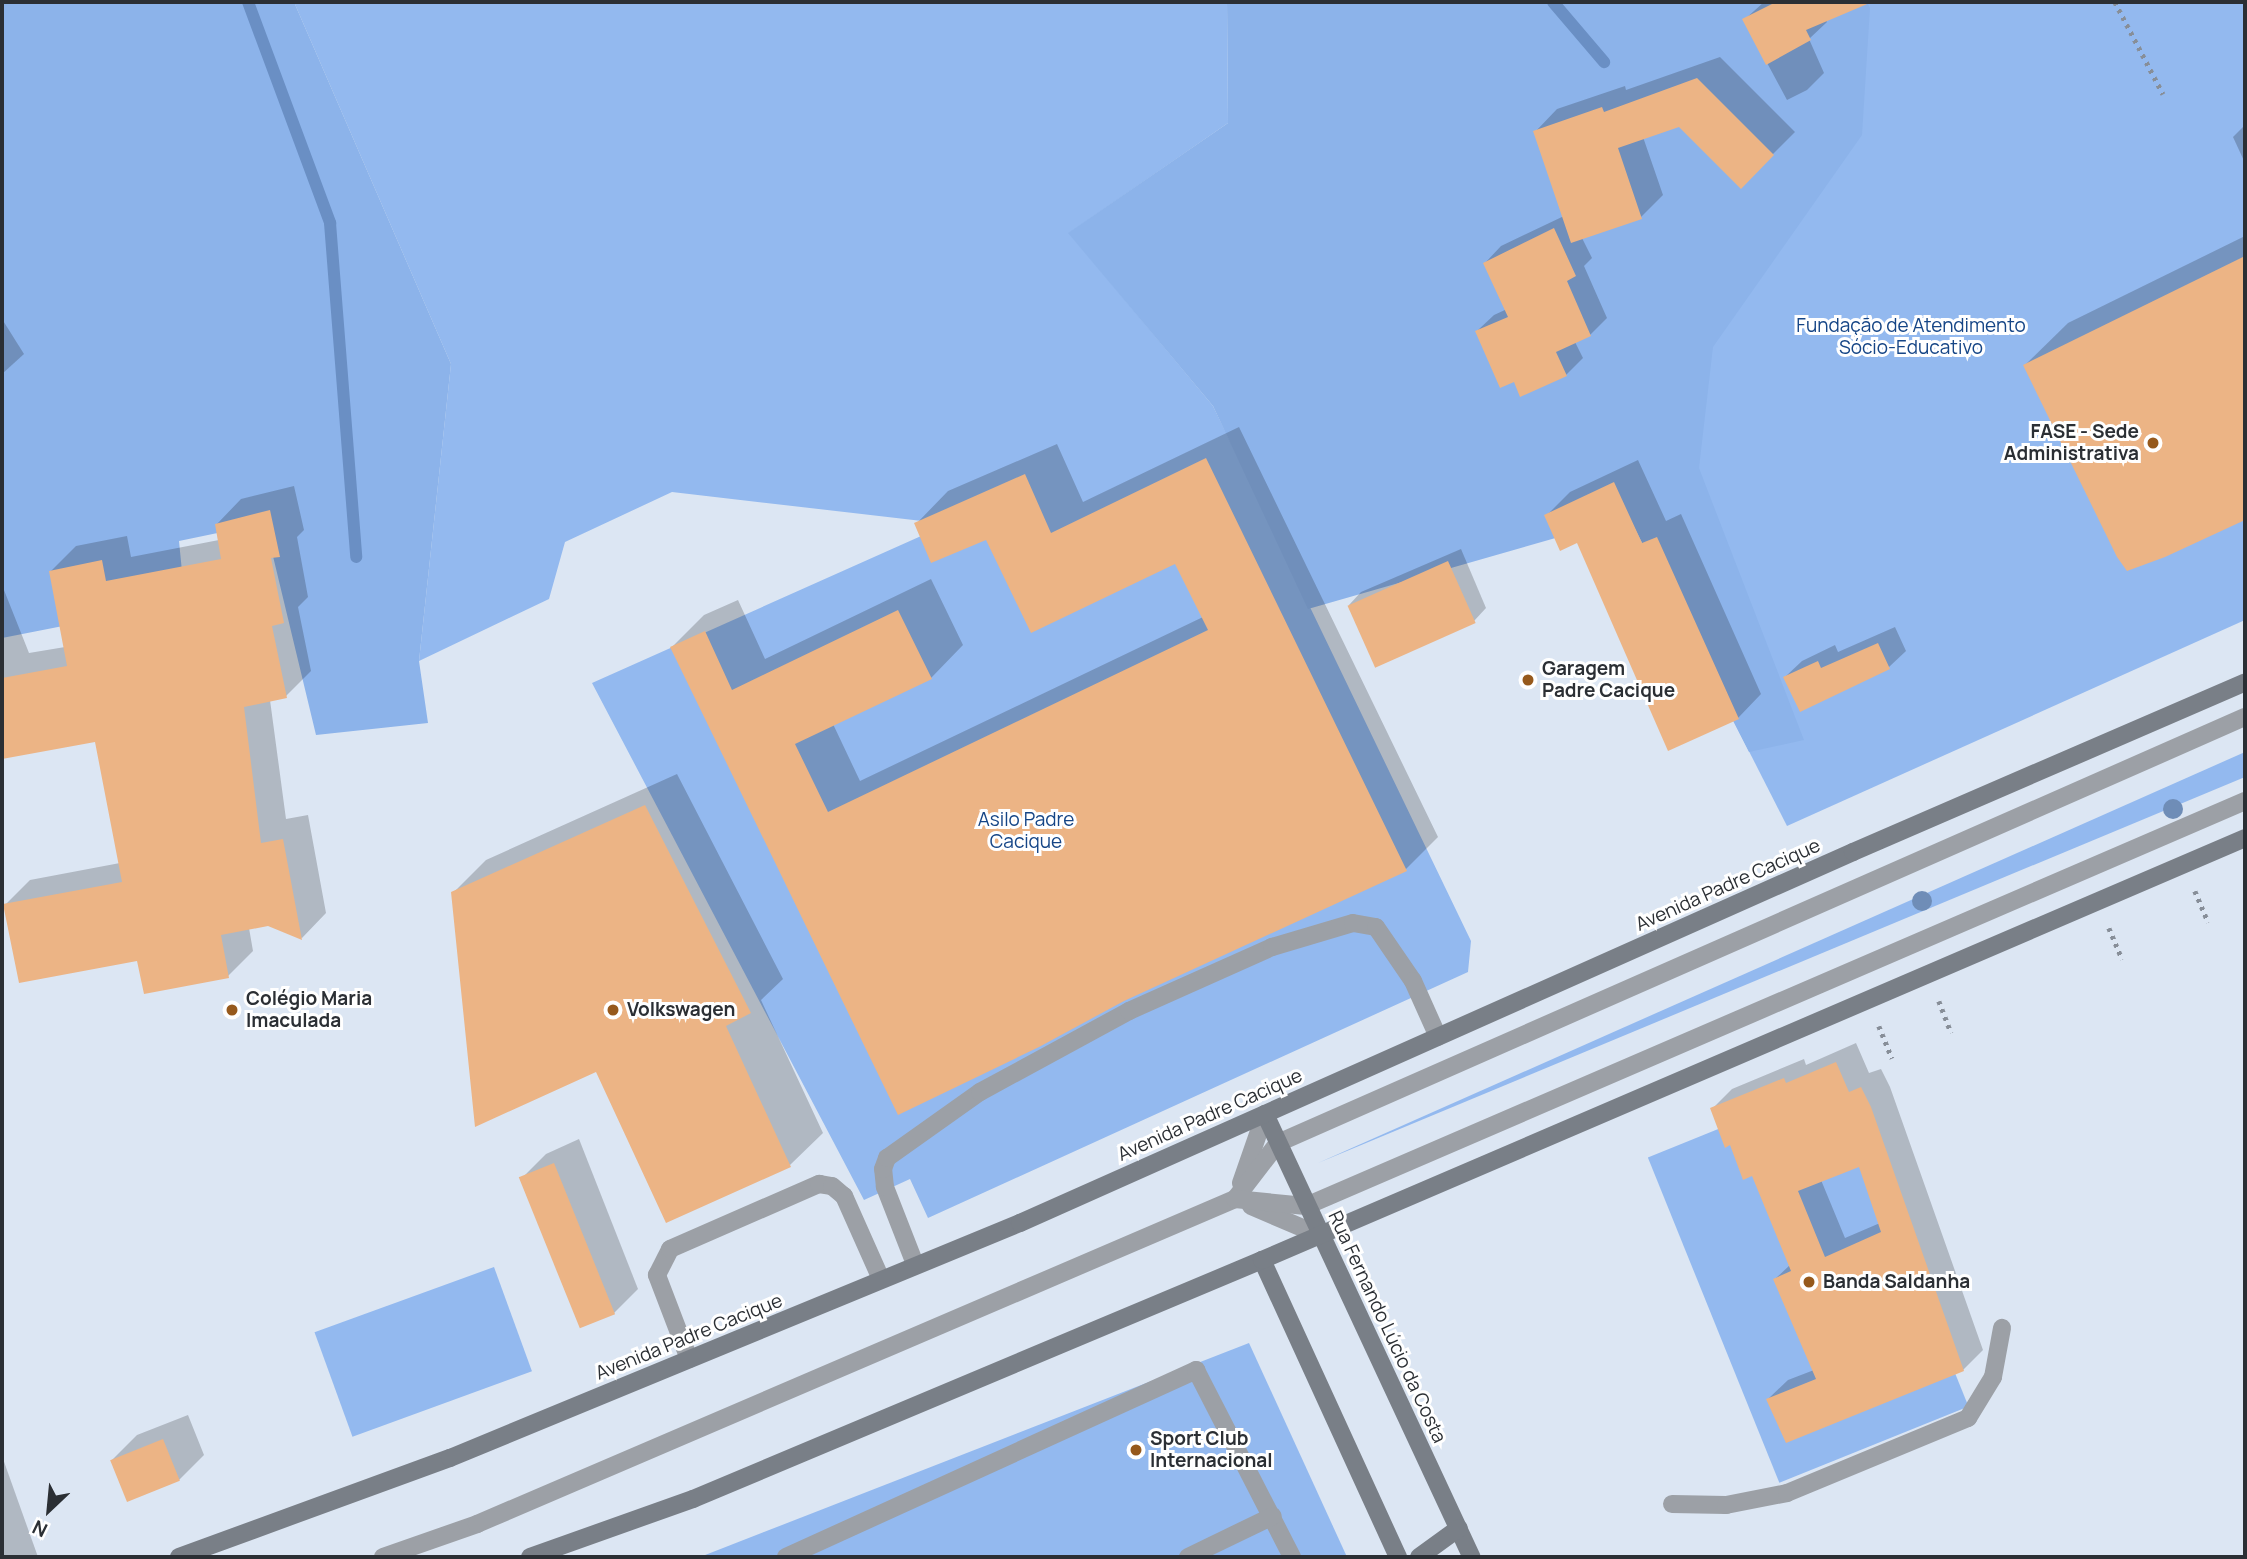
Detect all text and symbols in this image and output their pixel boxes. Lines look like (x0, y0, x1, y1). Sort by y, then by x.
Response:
park label: Fundação de Atendimento Sócio-Educativo (1796, 315, 2026, 359)
place label: FASE - Sede Administrativa (2004, 421, 2139, 465)
marker: FASE - Sede Administrativa (2145, 435, 2161, 451)
place label: Garagem Padre Cacique (1542, 658, 1675, 702)
marker: Garagem Padre Cacique (1520, 672, 1536, 688)
park label: Asilo Padre Cacique (978, 809, 1074, 853)
street label: Avenida Padre Cacique (1632, 834, 1824, 936)
place label: Colégio Maria Imaculada (246, 988, 372, 1032)
place label: Volkswagen (627, 999, 735, 1021)
marker: Colégio Maria Imaculada (224, 1002, 240, 1018)
marker: Volkswagen (605, 1002, 621, 1018)
street label: Avenida Padre Cacique (1114, 1064, 1306, 1166)
street label: Rua Fernando Lúcio da Costa (1323, 1207, 1451, 1447)
place label: Banda Saldanha (1823, 1271, 1970, 1293)
marker: Banda Saldanha (1801, 1274, 1817, 1290)
street label: Avenida Padre Cacique (592, 1289, 786, 1385)
place label: Sport Club Internacional (1150, 1428, 1273, 1472)
marker: Sport Club Internacional (1128, 1442, 1144, 1458)
north arrow (14, 1475, 84, 1545)
text: N (28, 1514, 52, 1544)

